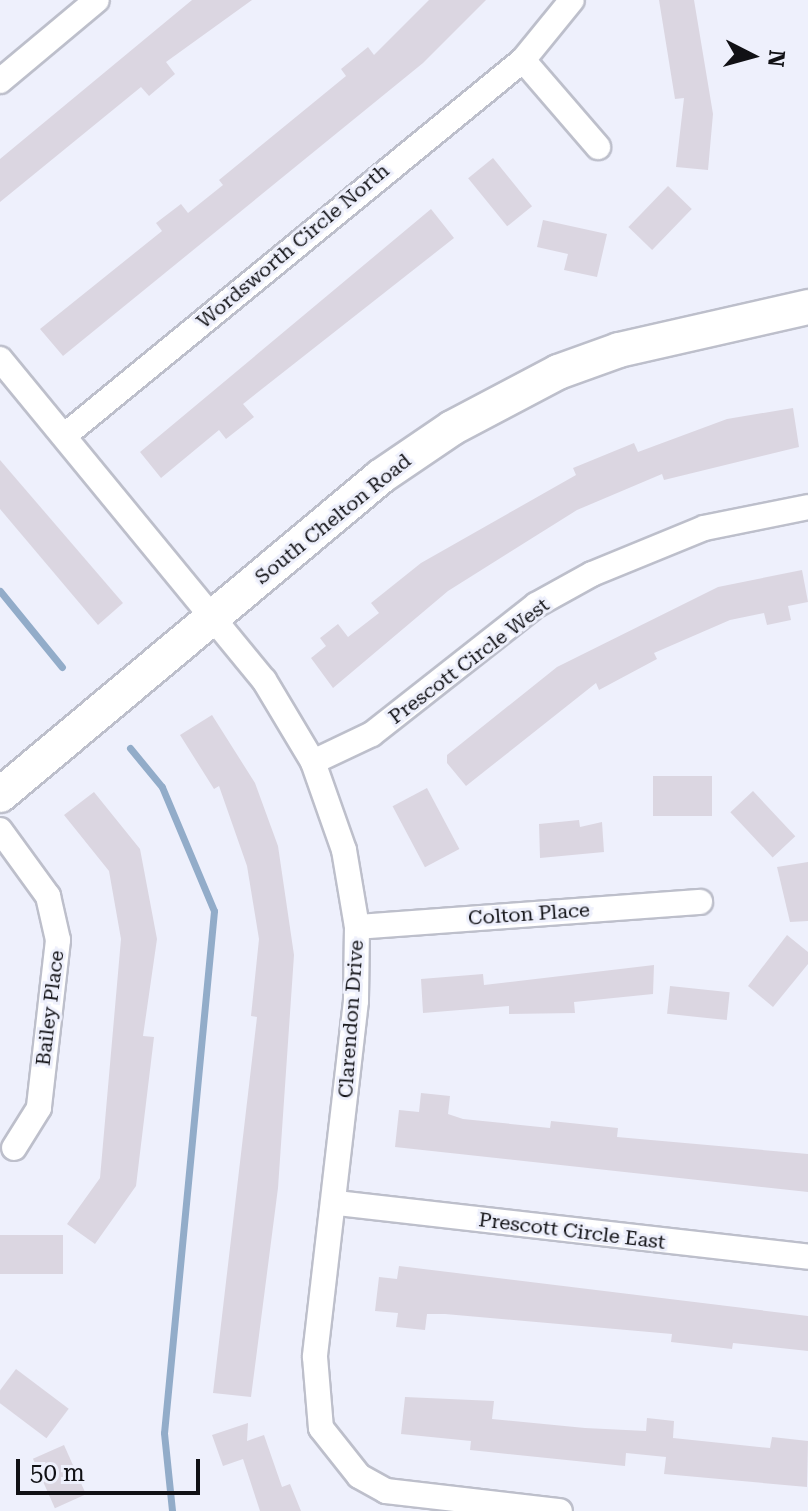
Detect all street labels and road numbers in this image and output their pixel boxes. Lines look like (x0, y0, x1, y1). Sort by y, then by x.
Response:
street label: Wordsworth Circle North (192, 158, 394, 334)
street label: South Chelton Road (250, 449, 416, 589)
street label: Prescott Circle West (384, 593, 554, 729)
street label: Colton Place (467, 898, 591, 930)
street label: Clarendon Drive (333, 939, 369, 1099)
street label: Bailey Place (31, 949, 69, 1067)
street label: Prescott Circle East (477, 1208, 667, 1254)

